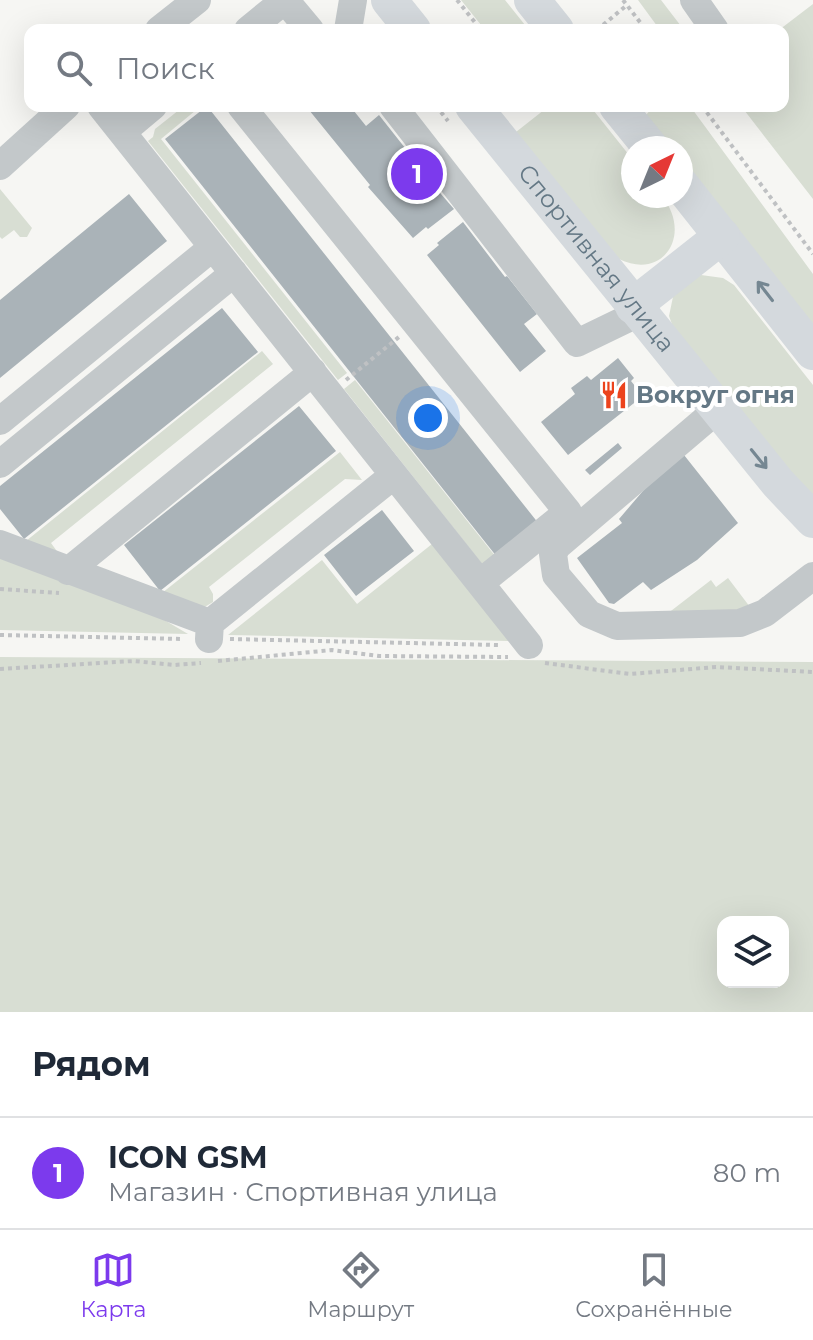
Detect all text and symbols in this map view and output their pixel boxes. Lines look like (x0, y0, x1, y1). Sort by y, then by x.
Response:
search box (24, 24, 789, 112)
icon: search (52, 46, 96, 90)
text: Поиск (116, 50, 215, 87)
north arrow (621, 136, 693, 208)
pin: 1 (391, 144, 443, 204)
street label: Спортивная улица (512, 158, 681, 358)
one-way arrow (756, 281, 774, 302)
restaurant icon: Вокруг огня (599, 380, 629, 410)
place label: Вокруг огня (636, 380, 795, 409)
your location (408, 398, 448, 438)
one-way arrow (750, 449, 768, 469)
map controls (717, 916, 789, 988)
button: layers (717, 916, 789, 988)
text: Рядом (32, 1043, 151, 1085)
text: ICON GSM (108, 1139, 268, 1176)
text: 1 (53, 1157, 63, 1189)
text: 80 m (713, 1157, 781, 1189)
text: Магазин · Спортивная улица (108, 1176, 498, 1208)
tab: Карта (80, 1248, 146, 1323)
tab: Маршрут (307, 1248, 414, 1323)
tab: Сохранённые (575, 1248, 733, 1323)

